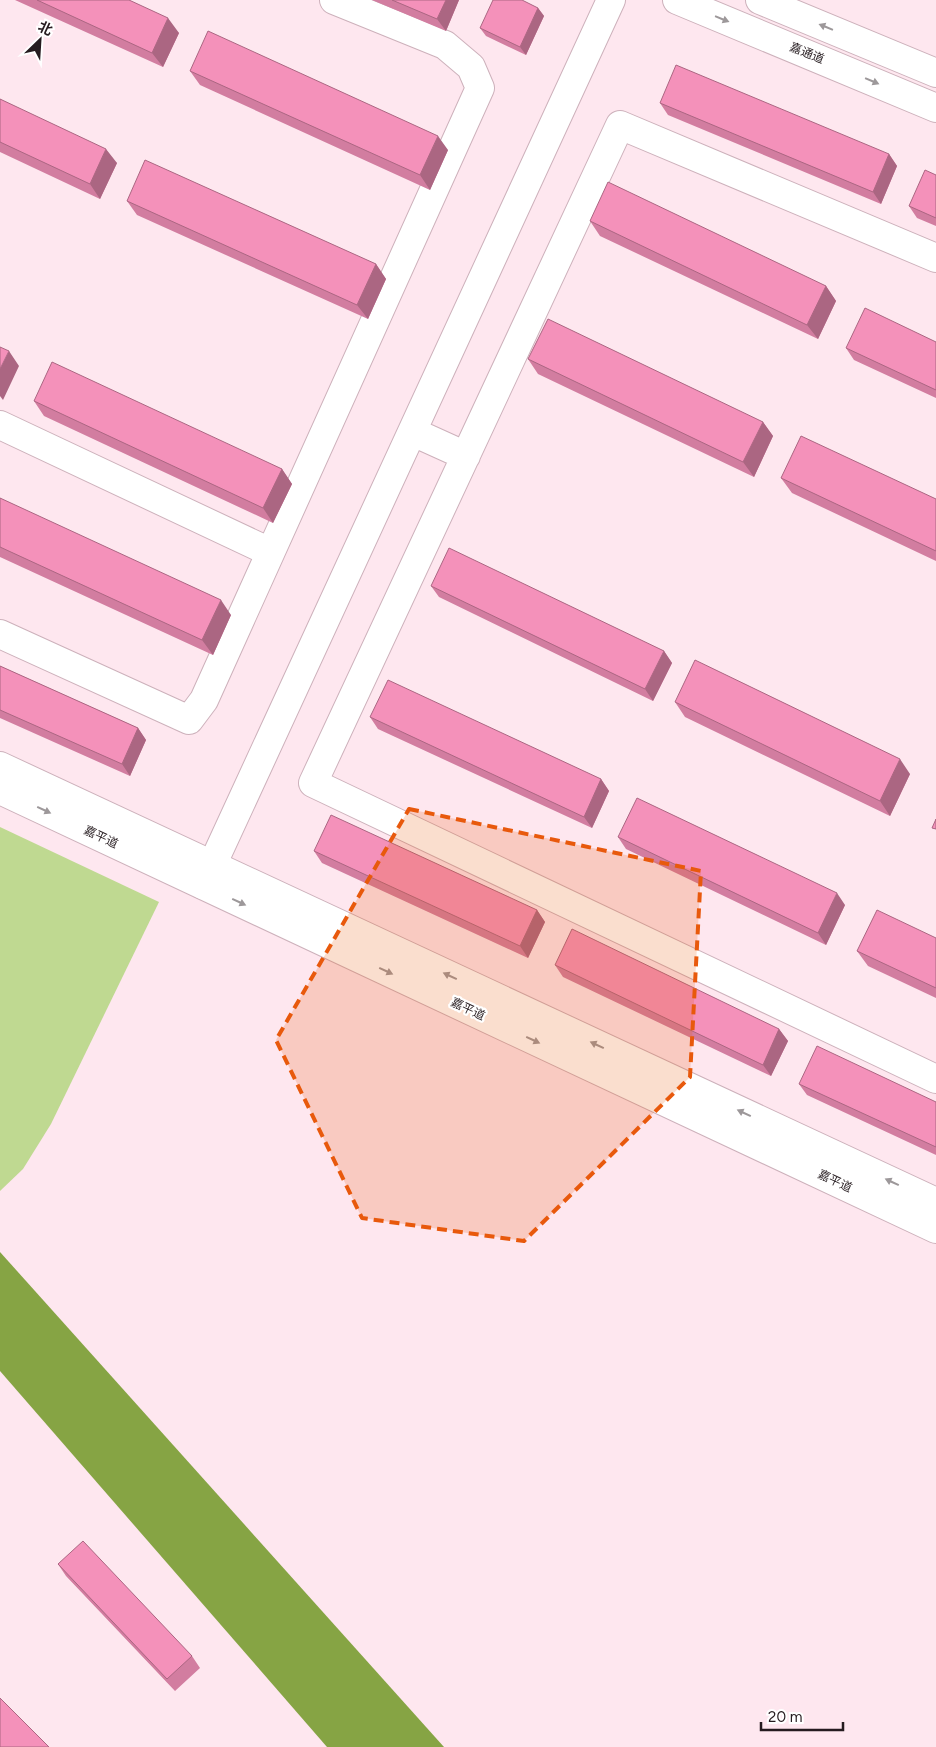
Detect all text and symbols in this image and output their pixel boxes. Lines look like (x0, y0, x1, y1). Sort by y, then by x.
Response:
north arrow (15, 15, 65, 65)
one-way arrow (715, 15, 729, 23)
text: 北 (35, 18, 55, 39)
one-way arrow (819, 23, 834, 31)
street label: 嘉通道 (788, 40, 826, 66)
one-way arrow (865, 77, 879, 85)
one-way arrow (37, 807, 51, 815)
street label: 嘉平道 (82, 823, 120, 851)
one-way arrow (232, 898, 246, 906)
one-way arrow (379, 967, 393, 975)
one-way arrow (443, 972, 457, 980)
street label: 嘉平道 (449, 995, 487, 1023)
one-way arrow (526, 1036, 540, 1044)
one-way arrow (590, 1040, 604, 1048)
one-way arrow (737, 1109, 752, 1118)
street label: 嘉平道 (816, 1167, 854, 1195)
one-way arrow (885, 1178, 899, 1186)
scale bar (761, 1700, 844, 1732)
text: 20 m (768, 1708, 802, 1726)

